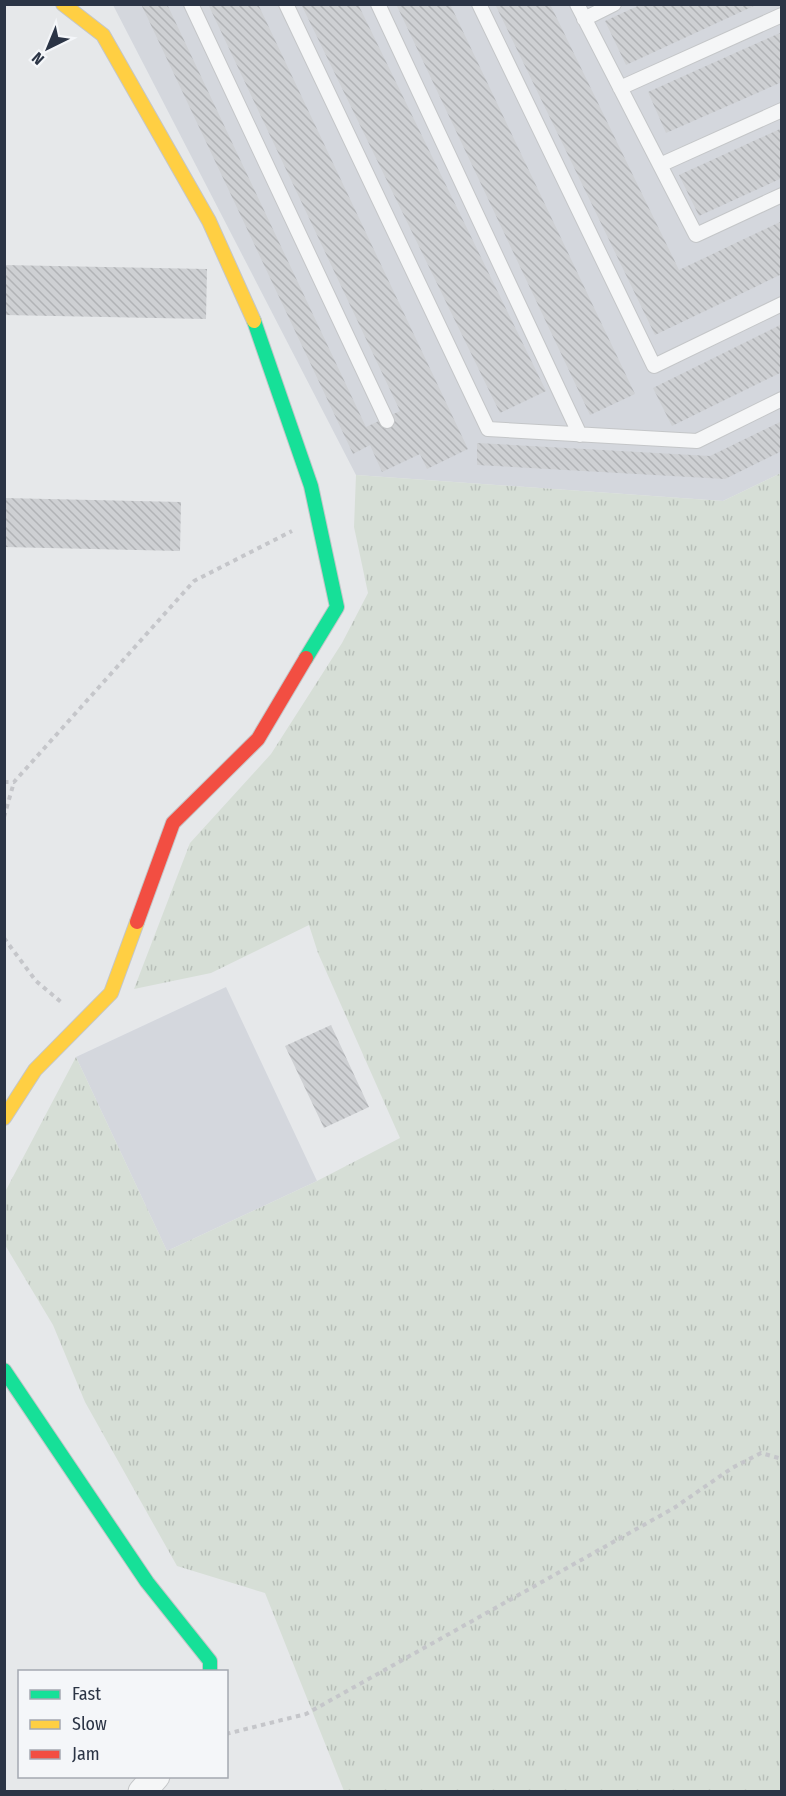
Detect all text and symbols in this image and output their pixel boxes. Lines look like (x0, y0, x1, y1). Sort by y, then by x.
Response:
north arrow (18, 18, 78, 78)
text: N (28, 48, 48, 69)
legend (18, 1670, 228, 1778)
text: Fast (72, 1683, 101, 1705)
text: Slow (72, 1713, 107, 1735)
text: Jam (72, 1743, 100, 1765)

